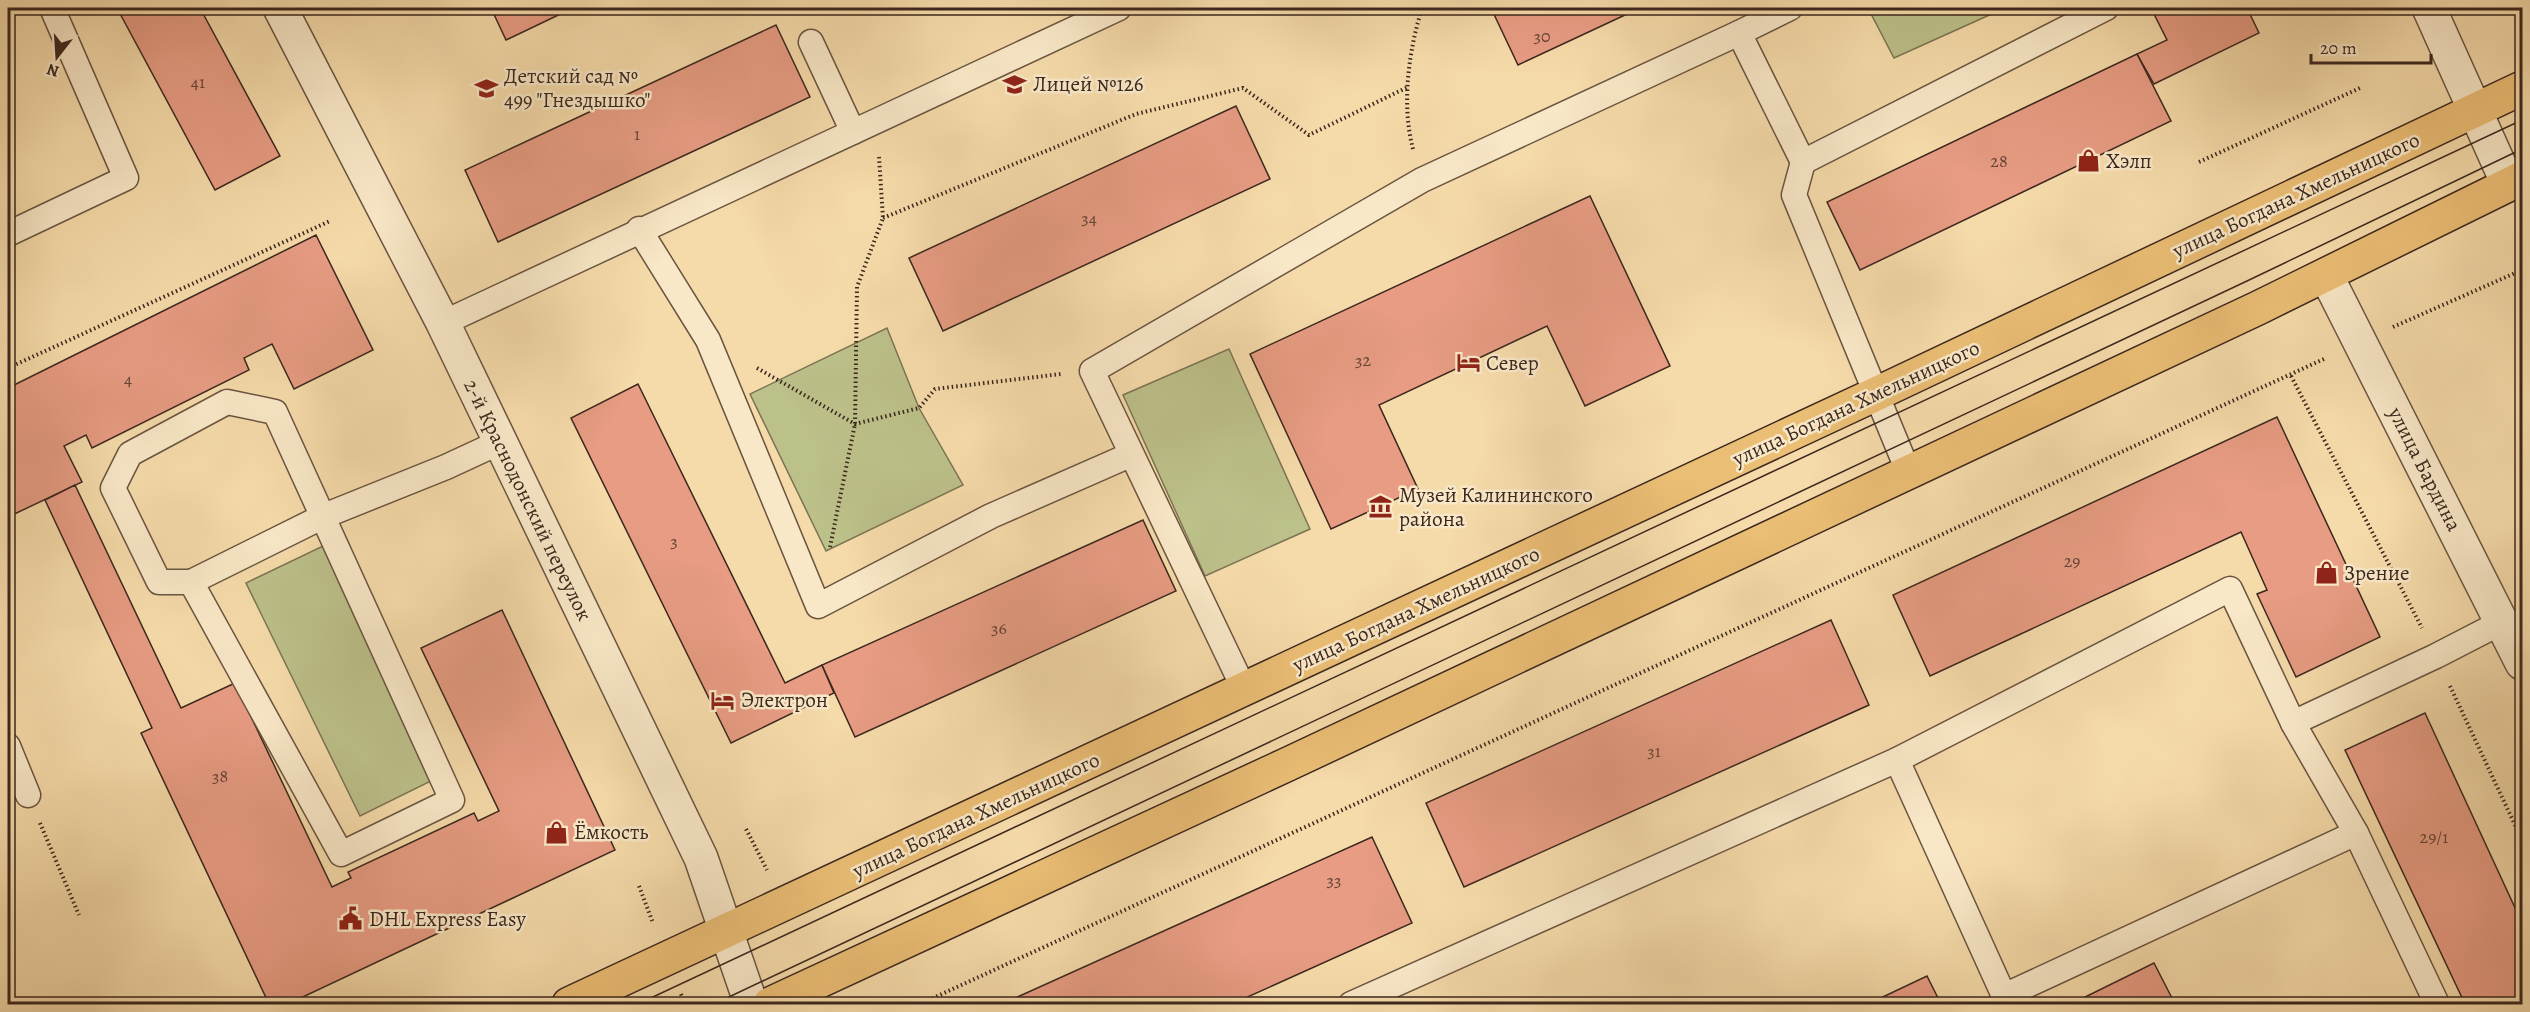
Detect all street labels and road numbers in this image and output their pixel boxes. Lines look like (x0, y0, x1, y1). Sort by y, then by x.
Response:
street label: улица Богдана Хмельницкого (2167, 125, 2424, 265)
street label: улица Богдана Хмельницкого (1727, 333, 1984, 473)
street label: 2-й Краснодонский переулок (457, 375, 599, 626)
street label: улица Бардина (2381, 401, 2468, 536)
street label: улица Богдана Хмельницкого (1287, 539, 1544, 679)
street label: улица Богдана Хмельницкого (847, 745, 1104, 885)

